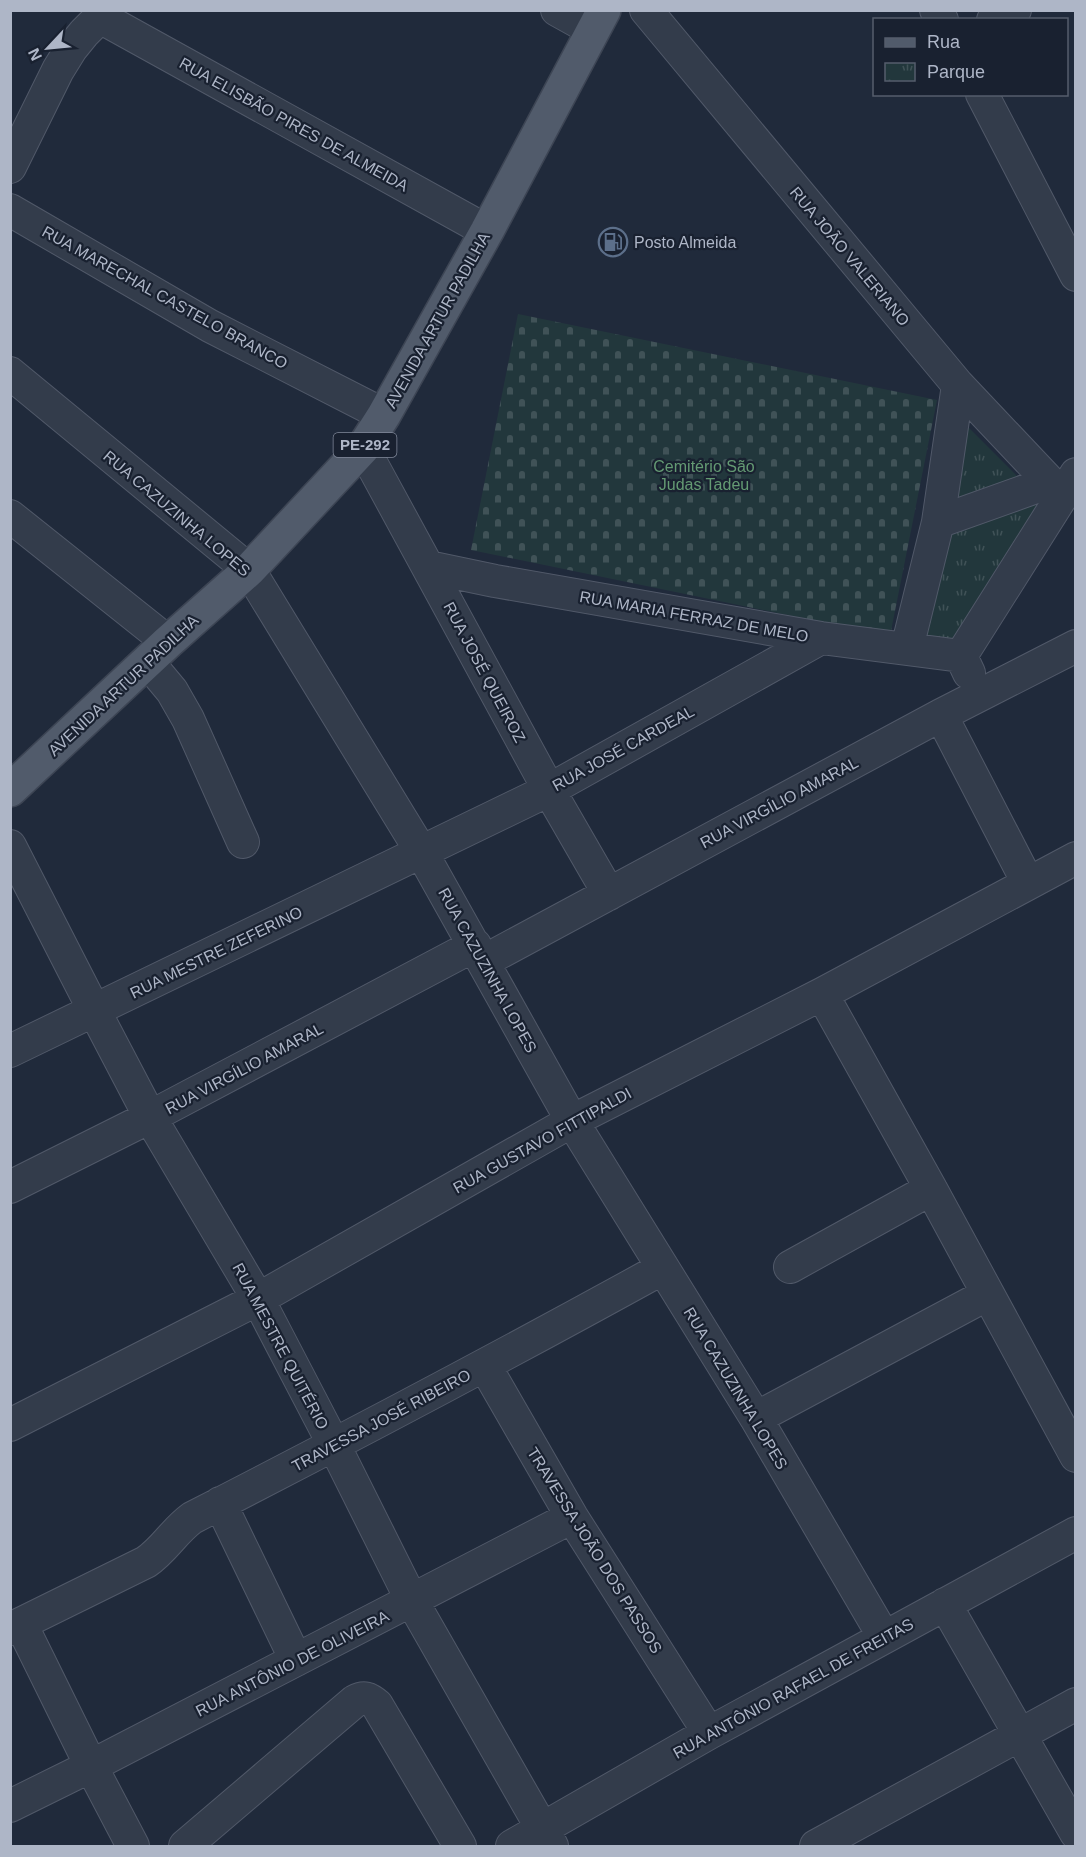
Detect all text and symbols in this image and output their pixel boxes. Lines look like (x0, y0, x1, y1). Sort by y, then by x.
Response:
north arrow (18, 18, 78, 78)
legend (873, 18, 1068, 96)
text: Rua (927, 32, 961, 52)
text: N (25, 45, 45, 63)
street label: RUA ELISBÃO PIRES DE ALMEIDA (176, 53, 412, 195)
text: Parque (927, 62, 985, 82)
street label: RUA JOÃO VALERIANO (787, 182, 914, 329)
street label: RUA MARECHAL CASTELO BRANCO (39, 223, 290, 372)
fuel station icon: Posto Almeida (597, 226, 629, 258)
street label: AVENIDA ARTUR PADILHA (382, 229, 493, 411)
place label: Posto Almeida (634, 234, 736, 251)
road number: PE-292 (334, 433, 397, 457)
street label: RUA CAZUZINHA LOPES (100, 447, 253, 580)
park label: Cemitério São Judas Tadeu (653, 458, 755, 493)
street label: RUA MARIA FERRAZ DE MELO (578, 588, 810, 645)
street label: RUA JOSÉ QUEIROZ (440, 599, 530, 746)
street label: AVENIDA ARTUR PADILHA (45, 611, 202, 759)
street label: RUA JOSÉ CARDEAL (549, 701, 697, 794)
street label: RUA VIRGÍLIO AMARAL (697, 753, 861, 851)
street label: RUA CAZUZINHA LOPES (435, 885, 540, 1056)
street label: RUA MESTRE ZEFERINO (127, 903, 305, 1002)
street label: RUA VIRGÍLIO AMARAL (162, 1019, 326, 1117)
street label: RUA GUSTAVO FITTIPALDI (450, 1084, 634, 1197)
street label: RUA MESTRE QUITÉRIO (229, 1260, 333, 1432)
street label: RUA CAZUZINHA LOPES (680, 1304, 791, 1472)
street label: TRAVESSA JOSÉ RIBEIRO (289, 1365, 473, 1475)
street label: TRAVESSA JOÃO DOS PASSOS (524, 1443, 667, 1656)
street label: RUA ANTÔNIO DE OLIVEIRA (192, 1606, 392, 1720)
street label: RUA ANTÔNIO RAFAEL DE FREITAS (670, 1614, 916, 1762)

